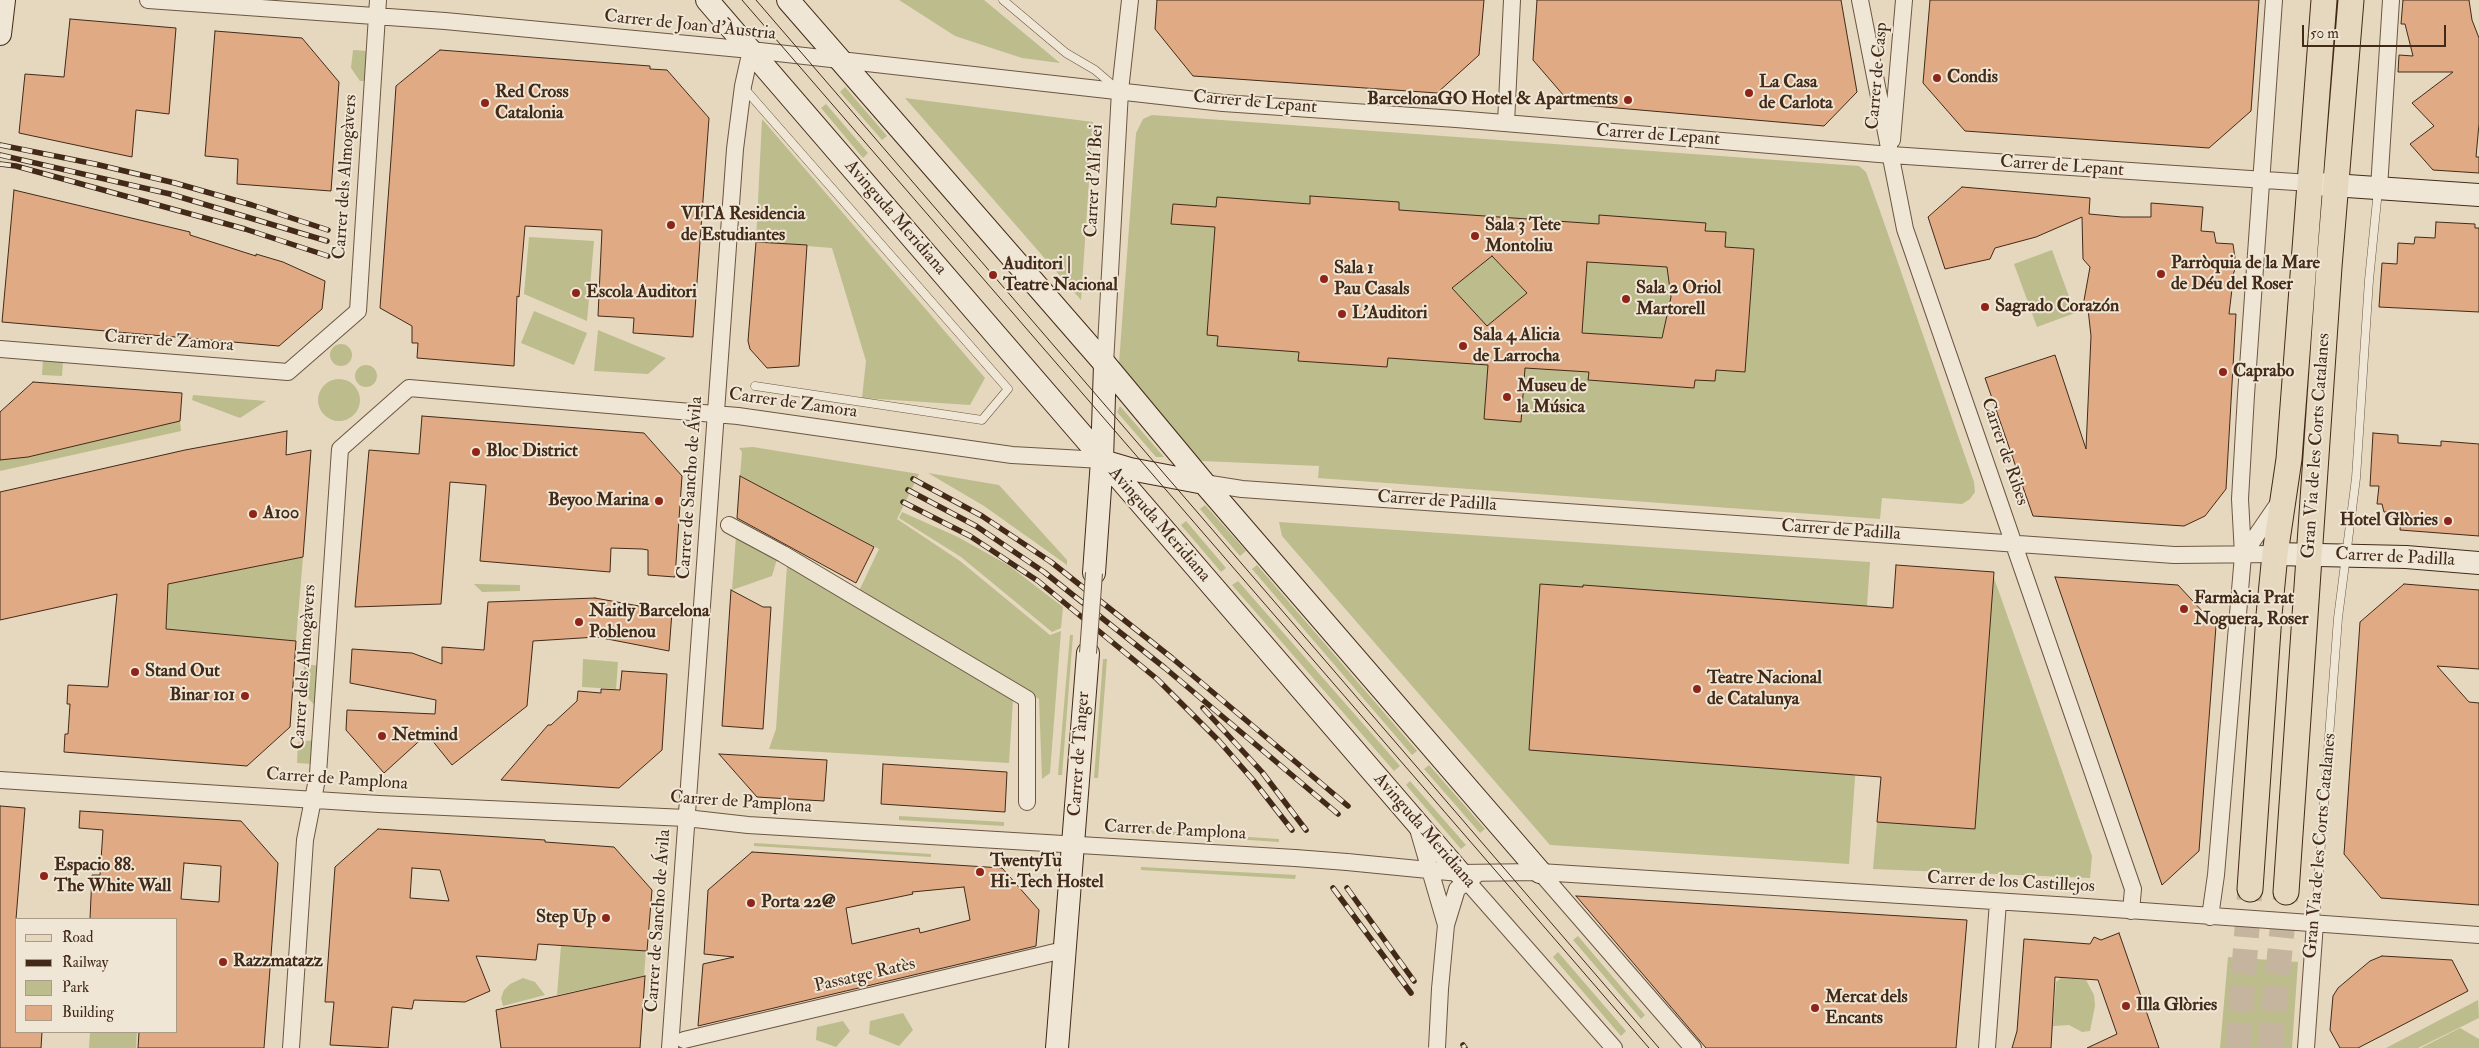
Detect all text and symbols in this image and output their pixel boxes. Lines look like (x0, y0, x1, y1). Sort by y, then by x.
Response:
street label: Carrer de Joan d'Àustria (603, 6, 777, 46)
scale bar (2304, 15, 2448, 47)
street label: Carrer de Casp (1863, 21, 1893, 131)
text: 50 m (2310, 24, 2339, 43)
place label: Condis (1947, 67, 1998, 89)
place label: La Casa de Carlota (1759, 72, 1833, 115)
marker: Condis (1931, 72, 1943, 84)
place label: Red Cross Catalonia (495, 82, 569, 125)
street label: Carrer de Lepant (1192, 87, 1318, 119)
marker: La Casa de Carlota (1743, 87, 1755, 99)
place label: BarcelonaGO Hotel & Apartments (1367, 89, 1618, 111)
street label: Carrer dels Almogàvers (329, 94, 363, 260)
marker: BarcelonaGO Hotel & Apartments (1622, 94, 1634, 106)
marker: Red Cross Catalonia (479, 97, 491, 109)
street label: Carrer de Lepant (1595, 121, 1721, 151)
street label: Carrer d'Alí Bei (1081, 124, 1109, 238)
street label: Carrer de Lepant (1999, 152, 2125, 182)
street label: Avinguda Meridiana (839, 156, 951, 280)
place label: VITA Residencia de Estudiantes (681, 204, 805, 246)
place label: Sala 3 Tete Montoliu (1485, 215, 1561, 258)
marker: VITA Residencia de Estudiantes (665, 219, 677, 231)
marker: Sala 3 Tete Montoliu (1469, 230, 1481, 242)
place label: Parròquia de la Mare de Déu del Roser (2171, 253, 2320, 296)
place label: Auditori | Teatre Nacional (1003, 254, 1118, 296)
place label: Sala 1 Pau Casals (1334, 258, 1409, 300)
marker: Parròquia de la Mare de Déu del Roser (2155, 268, 2167, 280)
marker: Auditori | Teatre Nacional (987, 269, 999, 281)
marker: Sala 1 Pau Casals (1318, 273, 1330, 285)
place label: Sala 2 Oriol Martorell (1636, 278, 1721, 320)
place label: Escola Auditori (586, 282, 697, 304)
marker: Escola Auditori (570, 287, 582, 299)
marker: Sala 2 Oriol Martorell (1620, 293, 1632, 305)
place label: Sagrado Corazón (1995, 296, 2119, 318)
marker: Sagrado Corazón (1979, 301, 1991, 313)
place label: L'Auditori (1352, 303, 1428, 325)
marker: L'Auditori (1336, 308, 1348, 320)
place label: Sala 4 Alicia de Larrocha (1473, 325, 1560, 368)
street label: Carrer de Zamora (104, 327, 234, 357)
street label: Gran Via de les Corts Catalanes (2298, 332, 2336, 560)
marker: Sala 4 Alicia de Larrocha (1457, 340, 1469, 352)
place label: Caprabo (2233, 361, 2294, 383)
marker: Caprabo (2217, 366, 2229, 378)
place label: Museu de la Música (1517, 376, 1587, 418)
street label: Carrer de Zamora (727, 384, 859, 424)
marker: Museu de la Música (1501, 391, 1513, 403)
street label: Carrer de Ribes (1976, 395, 2032, 509)
street label: Carrer de Sancho de Ávila (674, 396, 708, 580)
place label: Bloc District (486, 441, 578, 463)
marker: Bloc District (470, 446, 482, 458)
street label: Avinguda Meridiana (1103, 463, 1215, 587)
street label: Carrer de Padilla (1376, 487, 1498, 517)
place label: Beyoo Marina (548, 490, 649, 512)
marker: Beyoo Marina (653, 495, 665, 507)
place label: A100 (263, 503, 299, 525)
marker: A100 (247, 508, 259, 520)
place label: Hotel Glòries (2340, 510, 2438, 532)
marker: Hotel Glòries (2442, 515, 2454, 527)
street label: Carrer de Padilla (1780, 516, 1902, 546)
street label: Carrer de Padilla (2335, 544, 2455, 572)
street label: Carrer dels Almogàvers (288, 584, 322, 750)
place label: Farmàcia Prat Noguera, Roser (2194, 588, 2309, 630)
place label: Naitly Barcelona Poblenou (589, 601, 709, 644)
marker: Farmàcia Prat Noguera, Roser (2178, 603, 2190, 615)
marker: Naitly Barcelona Poblenou (573, 616, 585, 628)
place label: Stand Out (145, 661, 220, 683)
marker: Stand Out (129, 666, 141, 678)
place label: Teatre Nacional de Catalunya (1707, 668, 1822, 711)
marker: Teatre Nacional de Catalunya (1691, 683, 1703, 695)
place label: Binar 101 (169, 685, 235, 707)
marker: Binar 101 (239, 690, 251, 702)
street label: Carrer de Tànger (1065, 691, 1095, 817)
place label: Netmind (392, 725, 458, 747)
marker: Netmind (376, 730, 388, 742)
street label: Gran Via de les Corts Catalanes (2300, 732, 2342, 960)
street label: Carrer de Pamplona (265, 764, 409, 796)
street label: Avinguda Meridiana (1368, 769, 1480, 893)
street label: Carrer de Pamplona (669, 787, 813, 819)
street label: Carrer de Pamplona (1103, 816, 1247, 846)
street label: Carrer de Sancho de Ávila (642, 829, 676, 1013)
place label: TwentyTu Hi-Tech Hostel (990, 851, 1104, 894)
place label: Espacio 88. The White Wall (54, 855, 171, 898)
marker: TwentyTu Hi-Tech Hostel (974, 866, 986, 878)
street label: Carrer de los Castillejos (1926, 868, 2096, 898)
marker: Espacio 88. The White Wall (38, 870, 50, 882)
place label: Porta 22@ (761, 892, 835, 914)
marker: Porta 22@ (745, 897, 757, 909)
place label: Step Up (536, 907, 596, 929)
marker: Step Up (600, 912, 612, 924)
legend (15, 918, 178, 1033)
text: Road (62, 928, 93, 947)
place label: Razzmatazz (233, 951, 323, 973)
text: Railway (62, 953, 108, 972)
street label: Passatge Ratès (812, 954, 918, 998)
marker: Razzmatazz (217, 956, 229, 968)
text: Park (62, 978, 89, 997)
place label: Mercat dels Encants (1825, 987, 1908, 1030)
place label: Illa Glòries (2136, 995, 2217, 1017)
marker: Illa Glòries (2120, 1000, 2132, 1012)
marker: Mercat dels Encants (1809, 1002, 1821, 1014)
text: Building (62, 1003, 114, 1022)

